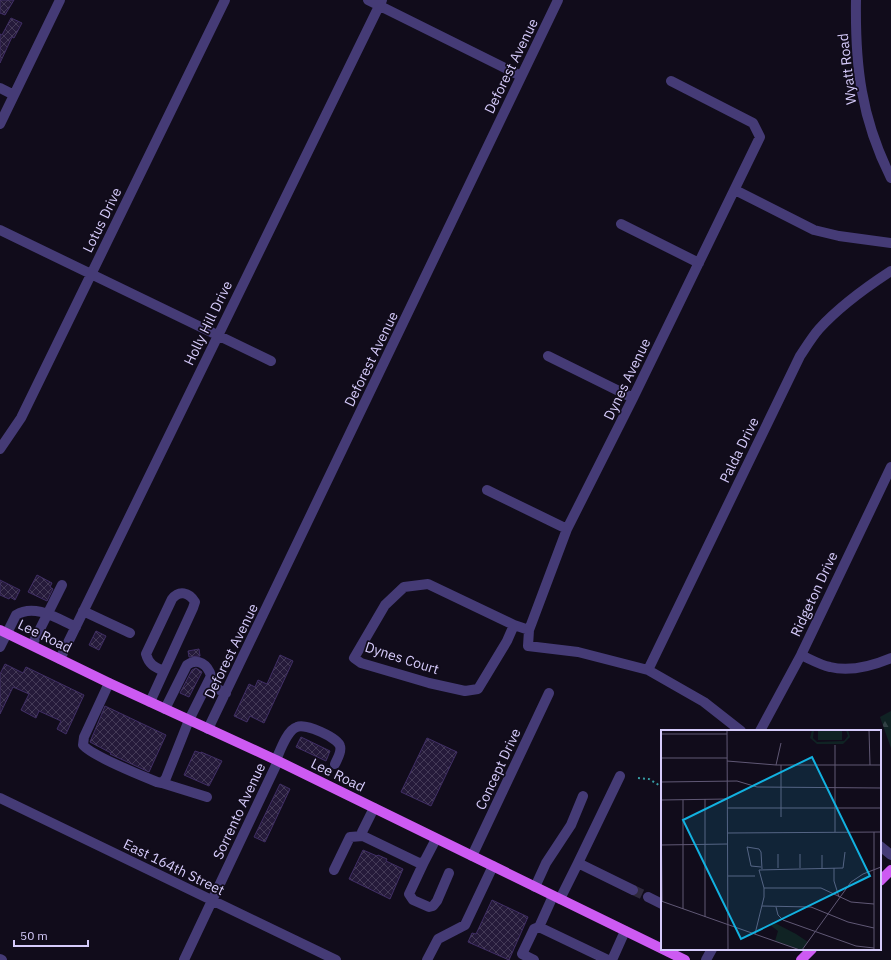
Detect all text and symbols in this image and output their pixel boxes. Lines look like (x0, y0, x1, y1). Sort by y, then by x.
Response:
street label: Deforest Avenue (480, 15, 542, 117)
street label: Wyatt Road (834, 32, 860, 106)
street label: Lotus Drive (79, 184, 126, 255)
street label: Holly Hill Drive (180, 277, 236, 368)
street label: Deforest Avenue (340, 308, 402, 410)
street label: Dynes Avenue (599, 335, 655, 423)
street label: Palda Drive (715, 414, 763, 486)
street label: Ridgeton Drive (786, 548, 842, 640)
street label: Deforest Avenue (200, 600, 262, 702)
street label: Lee Road (15, 615, 75, 657)
street label: Dynes Court (363, 638, 441, 678)
street label: Concept Drive (471, 725, 525, 813)
inset map (661, 730, 881, 950)
street label: Lee Road (308, 754, 368, 796)
street label: Sorrento Avenue (209, 760, 269, 862)
street label: East 164th Street (120, 835, 228, 899)
scale bar (14, 922, 88, 948)
text: 50 m (20, 928, 48, 943)

